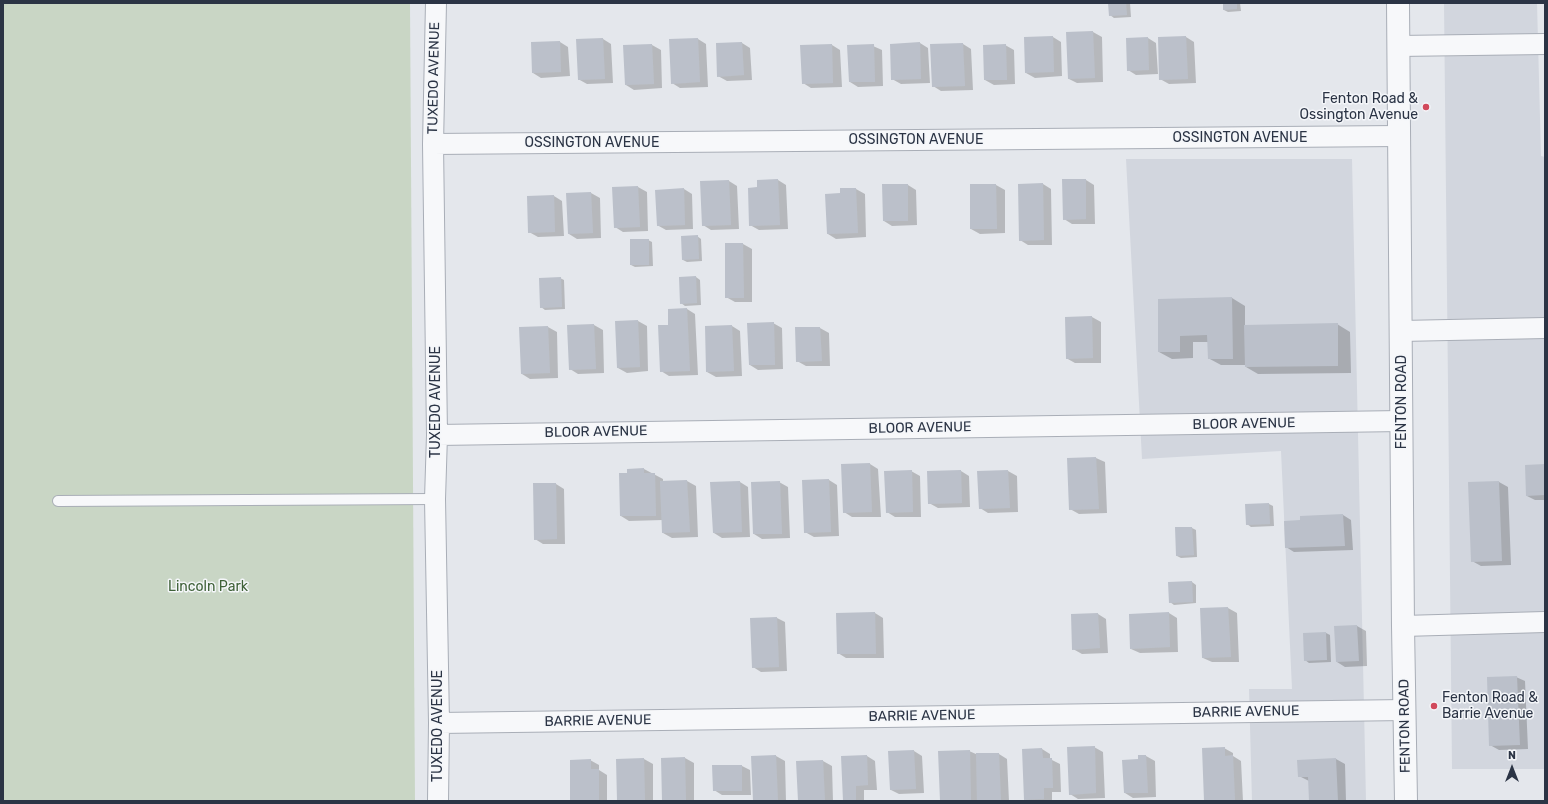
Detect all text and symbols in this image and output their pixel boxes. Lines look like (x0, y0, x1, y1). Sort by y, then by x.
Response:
street label: TUXEDO AVENUE (425, 22, 443, 134)
place label: Fenton Road & Ossington Avenue (1300, 91, 1418, 124)
marker: Fenton Road & Ossington Avenue (1421, 102, 1431, 112)
street label: OSSINGTON AVENUE (1173, 130, 1307, 146)
street label: OSSINGTON AVENUE (849, 132, 983, 148)
street label: OSSINGTON AVENUE (525, 135, 659, 151)
street label: TUXEDO AVENUE (428, 346, 444, 458)
street label: FENTON ROAD (1394, 355, 1410, 449)
street label: BLOOR AVENUE (1192, 415, 1296, 433)
street label: BLOOR AVENUE (868, 419, 972, 437)
street label: BLOOR AVENUE (544, 423, 648, 441)
park label: Lincoln Park (168, 579, 248, 595)
street label: TUXEDO AVENUE (430, 670, 446, 782)
street label: FENTON ROAD (1396, 679, 1414, 773)
place label: Fenton Road & Barrie Avenue (1442, 690, 1538, 722)
marker: Fenton Road & Barrie Avenue (1429, 701, 1439, 711)
street label: BARRIE AVENUE (1192, 703, 1300, 721)
street label: BARRIE AVENUE (868, 707, 976, 725)
street label: BARRIE AVENUE (544, 712, 652, 730)
north arrow (1492, 748, 1532, 788)
text: N (1508, 749, 1516, 762)

